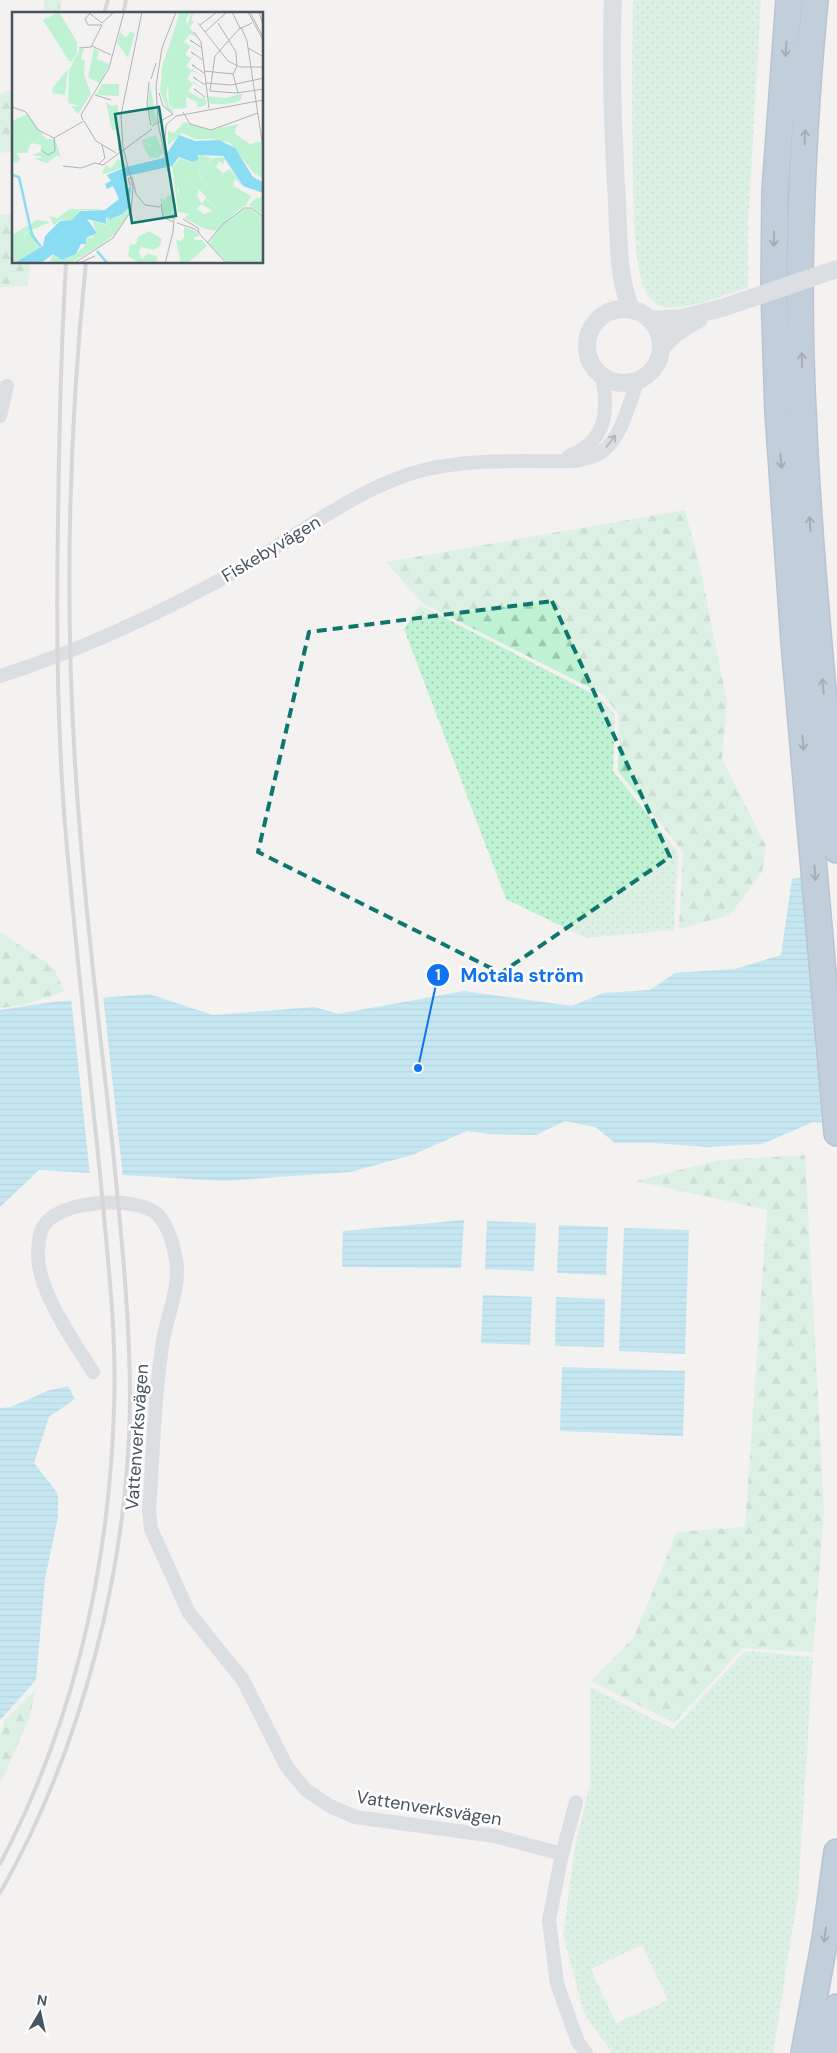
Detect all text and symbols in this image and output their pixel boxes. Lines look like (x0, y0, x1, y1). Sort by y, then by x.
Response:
inset map (12, 12, 264, 264)
one-way arrow (781, 40, 790, 56)
one-way arrow (801, 129, 810, 145)
one-way arrow (769, 231, 779, 247)
one-way arrow (797, 353, 807, 369)
one-way arrow (605, 435, 616, 448)
one-way arrow (777, 453, 786, 469)
street label: Fiskebyvägen (217, 510, 325, 588)
one-way arrow (805, 516, 814, 532)
one-way arrow (818, 678, 827, 694)
one-way arrow (798, 735, 808, 751)
one-way arrow (810, 865, 819, 881)
callout: Motala ström (426, 958, 594, 992)
text: Motala ström (460, 963, 584, 988)
text: 1 (435, 965, 441, 985)
street label: Vattenverksvägen (120, 1363, 154, 1511)
street label: Vattenverksvägen (355, 1785, 503, 1831)
one-way arrow (820, 1926, 830, 1942)
north arrow (15, 1988, 65, 2038)
text: N (36, 1990, 48, 2010)

